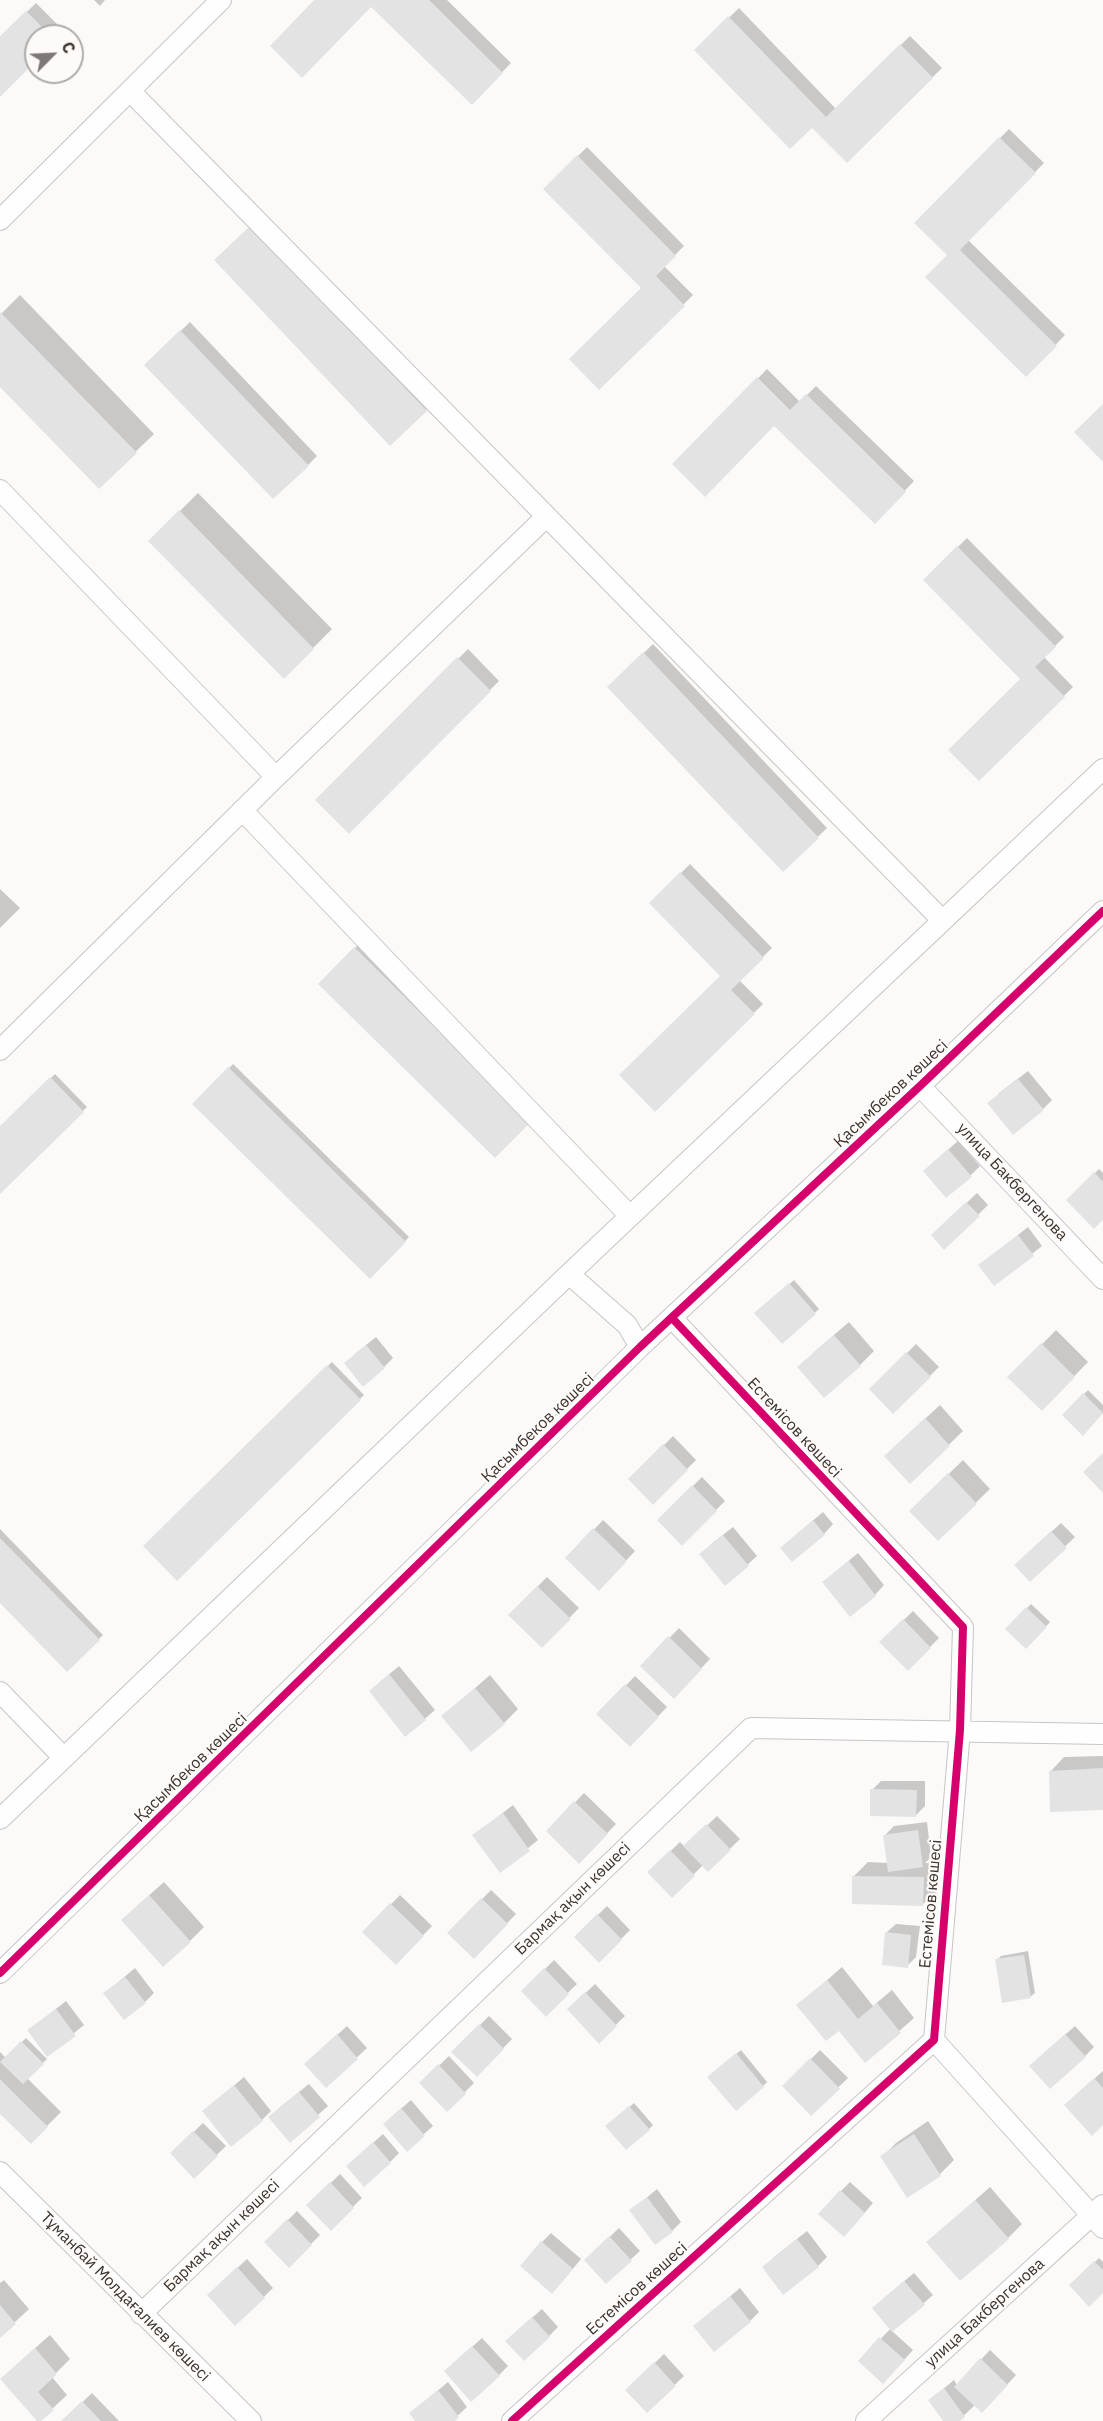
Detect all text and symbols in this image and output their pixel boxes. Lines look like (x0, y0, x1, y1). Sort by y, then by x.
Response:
north arrow (24, 24, 84, 84)
text: С (57, 39, 80, 56)
street label: Қасымбеков көшесі (830, 1036, 952, 1152)
street label: улица Бакбергенова (952, 1119, 1072, 1245)
street label: Қасымбеков көшесі (478, 1369, 598, 1487)
street label: Естемісов көшесі (743, 1374, 845, 1482)
street label: Қасымбеков көшесі (131, 1709, 251, 1827)
street label: Бармақ ақын көшесі (511, 1839, 635, 1959)
street label: Естемісов көшесі (916, 1839, 946, 1969)
street label: Бармақ ақын көшесі (160, 2176, 284, 2296)
street label: Тұманбай Молдағалиев көшесі (36, 2208, 214, 2386)
street label: Естемісов көшесі (583, 2239, 691, 2339)
street label: улица Бакбергенова (921, 2254, 1049, 2372)

